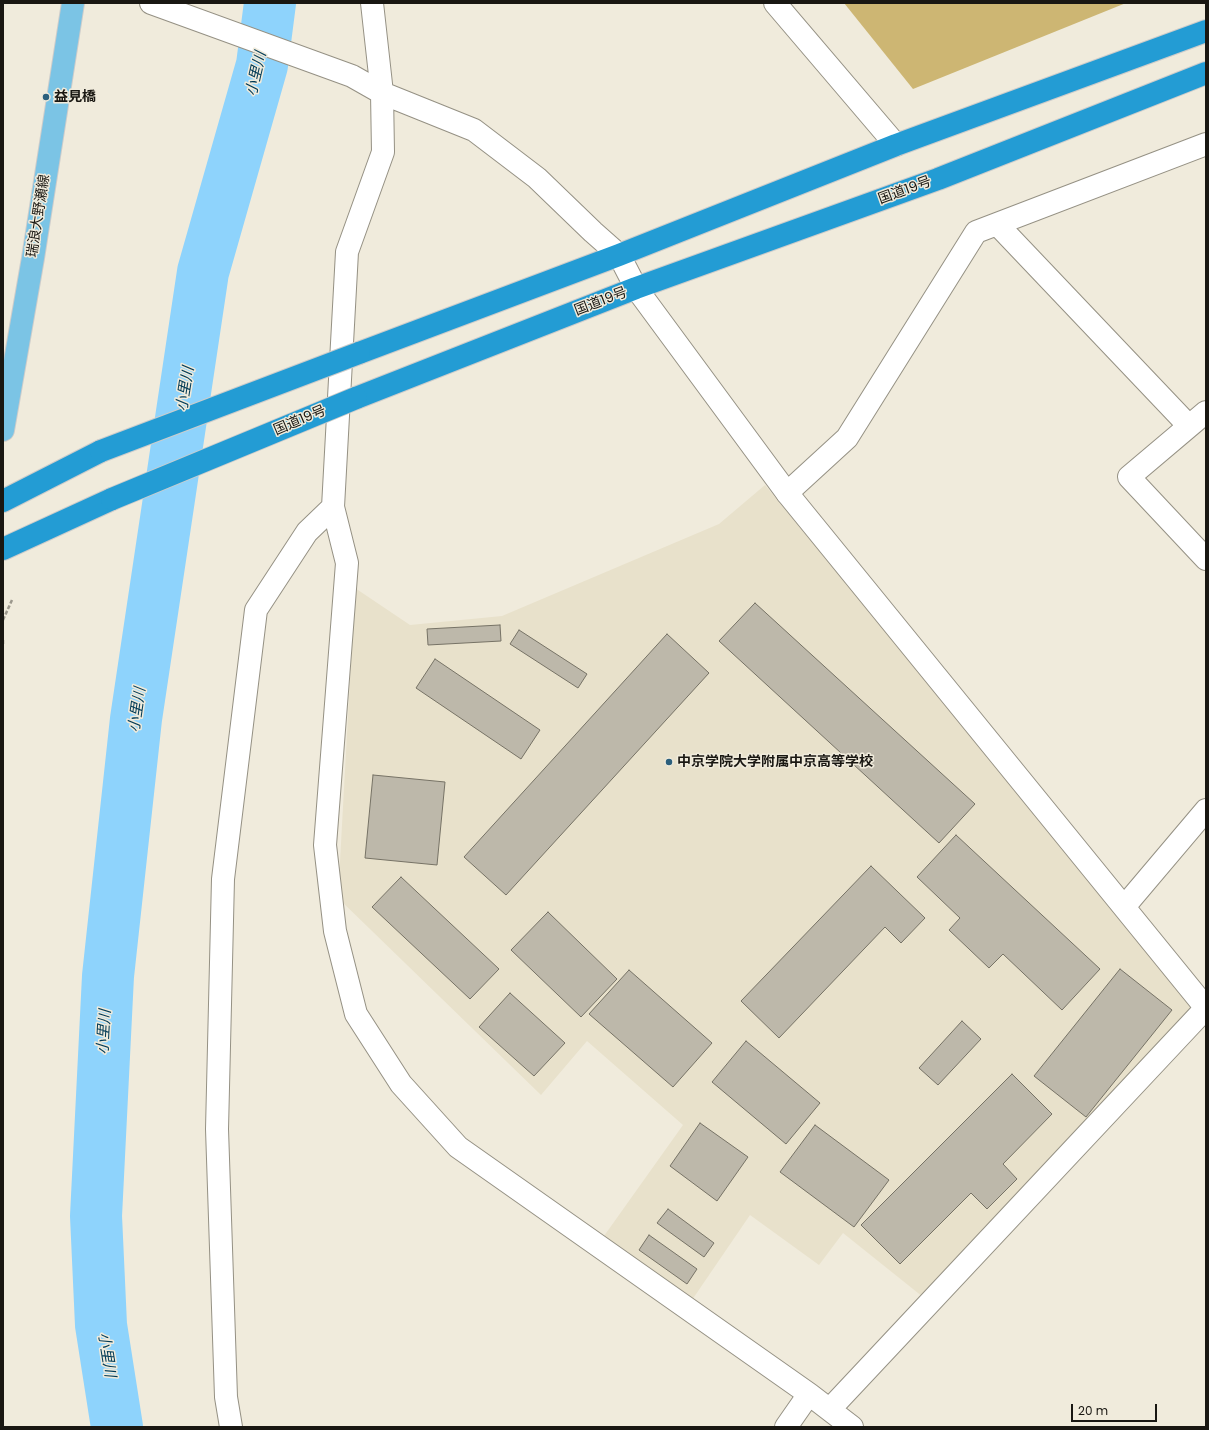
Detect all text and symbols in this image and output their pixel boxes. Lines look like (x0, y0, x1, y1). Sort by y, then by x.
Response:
water label: 小里川 (243, 50, 271, 98)
place label: 益見橋 (54, 89, 96, 105)
marker: 益見橋 (41, 92, 51, 102)
street label: 瑞浪大野瀬線 (24, 173, 54, 259)
street label: 国道19号 (876, 174, 934, 208)
street label: 国道19号 (572, 284, 630, 320)
water label: 小里川 (174, 365, 198, 413)
street label: 国道19号 (271, 402, 329, 440)
water label: 小里川 (126, 686, 150, 734)
place label: 中京学院大学附属中京高等学校 (677, 754, 873, 770)
marker: 中京学院大学附属中京高等学校 (664, 757, 674, 767)
water label: 小里川 (95, 1009, 115, 1055)
water label: 小里川 (94, 1331, 118, 1379)
scale bar (1073, 1396, 1159, 1422)
text: 20 m (1078, 1402, 1108, 1419)

